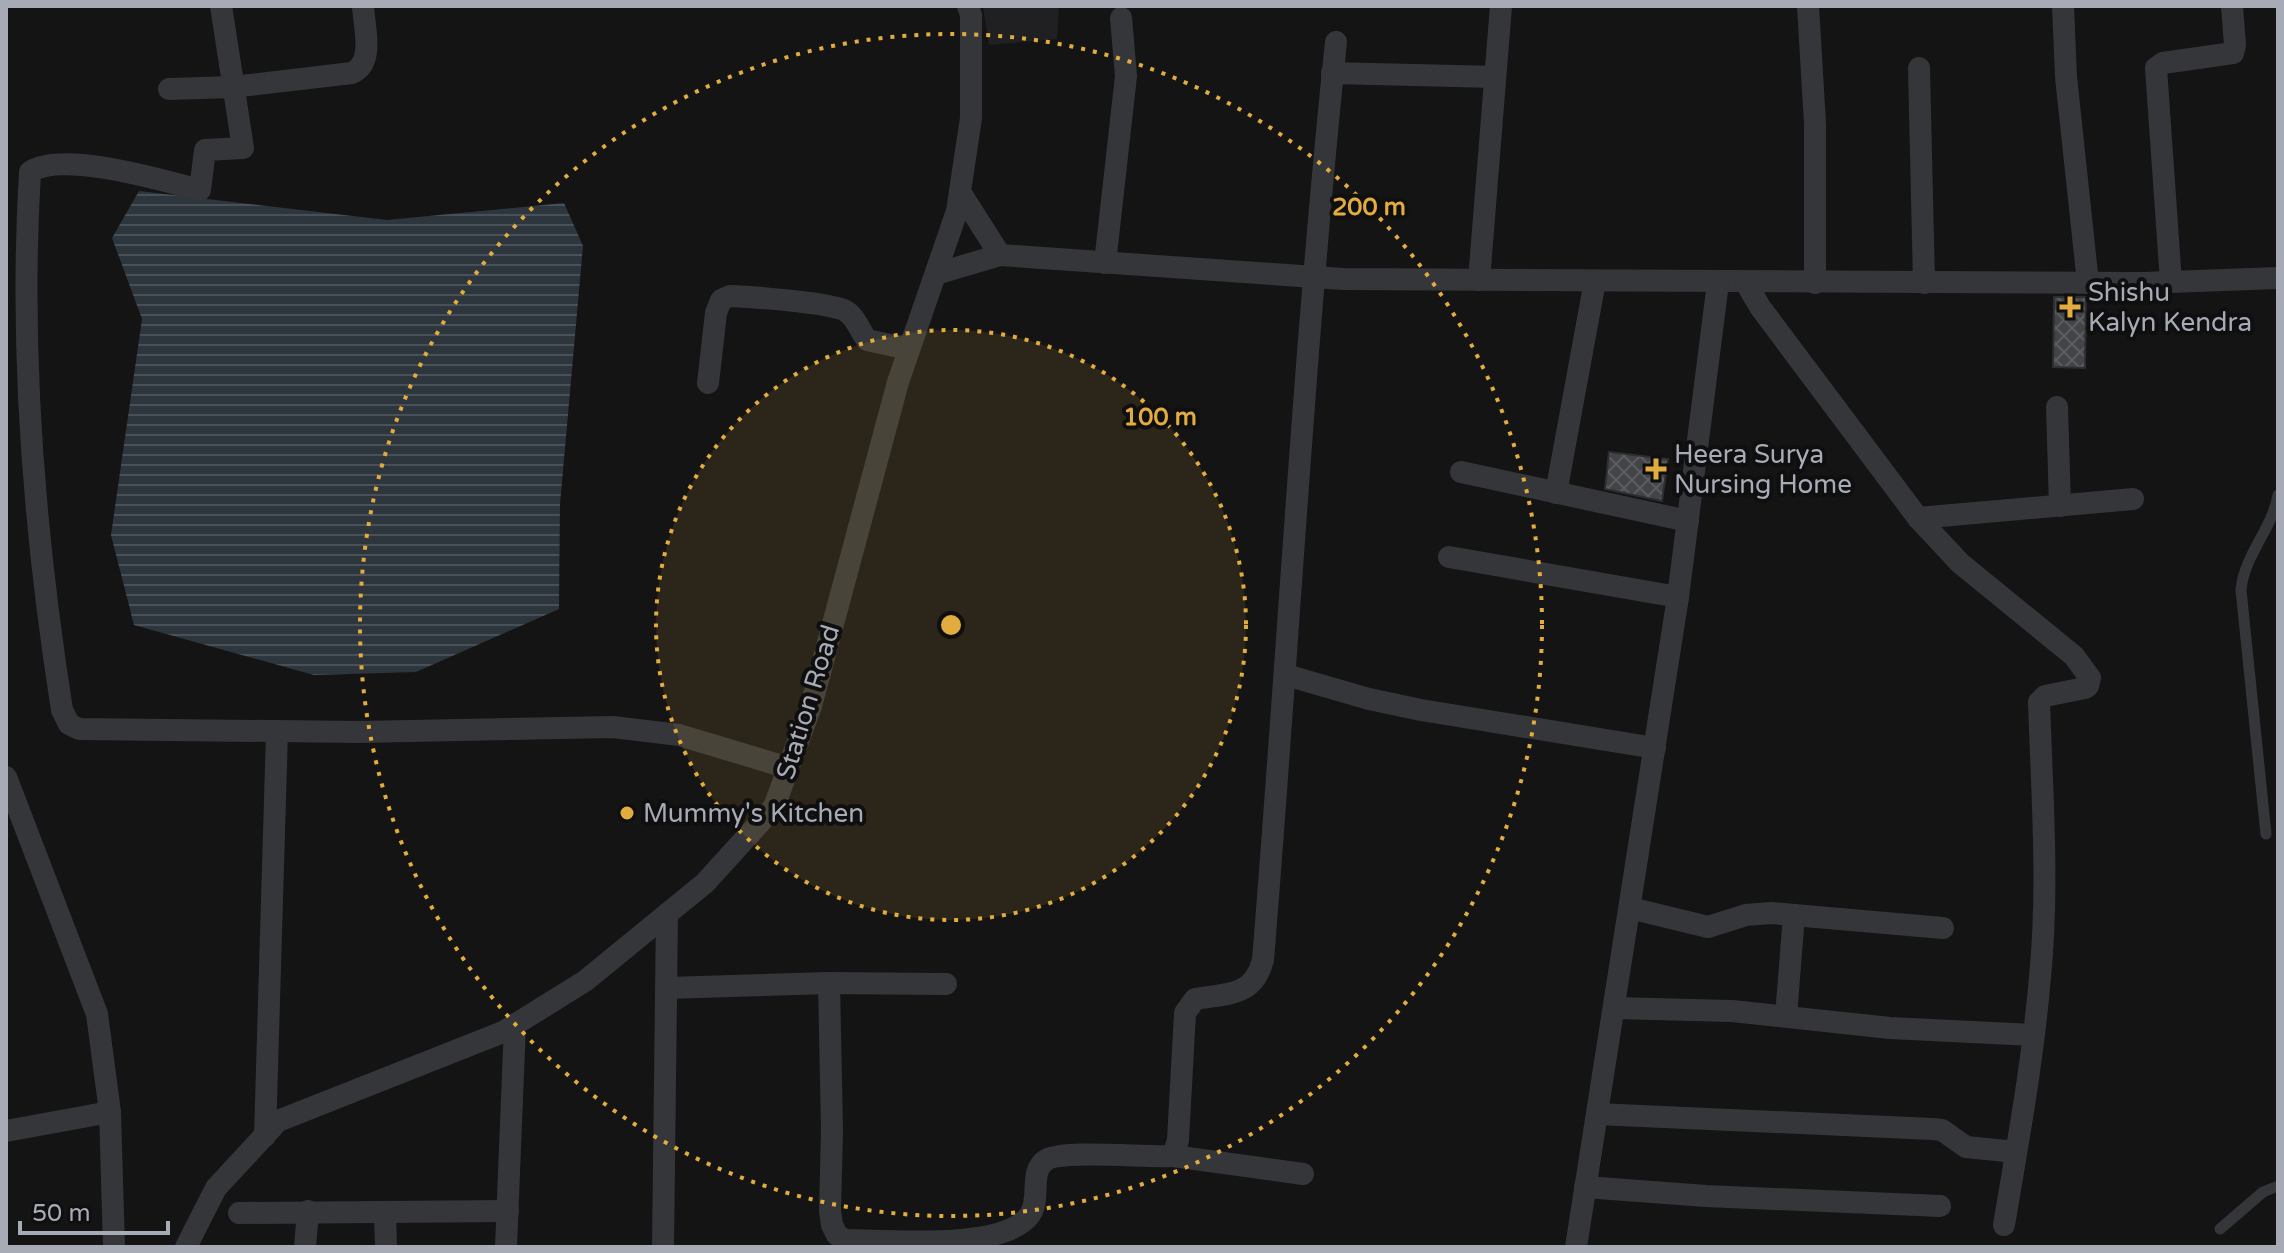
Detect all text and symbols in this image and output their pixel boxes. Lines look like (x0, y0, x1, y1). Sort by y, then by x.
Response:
text: 200 m (1332, 193, 1406, 222)
place label: Shishu Kalyn Kendra (2088, 277, 2252, 338)
marker: Shishu Kalyn Kendra (2059, 296, 2081, 318)
text: 100 m (1123, 403, 1197, 432)
place label: Heera Surya Nursing Home (1674, 439, 1852, 500)
marker: Heera Surya Nursing Home (1645, 458, 1667, 480)
centre of rings (937, 611, 965, 639)
street label: Station Road (770, 621, 846, 783)
place label: Mummy's Kitchen (643, 798, 864, 829)
marker: Mummy's Kitchen (618, 804, 636, 822)
scale bar (20, 1185, 168, 1235)
text: 50 m (32, 1199, 90, 1228)

